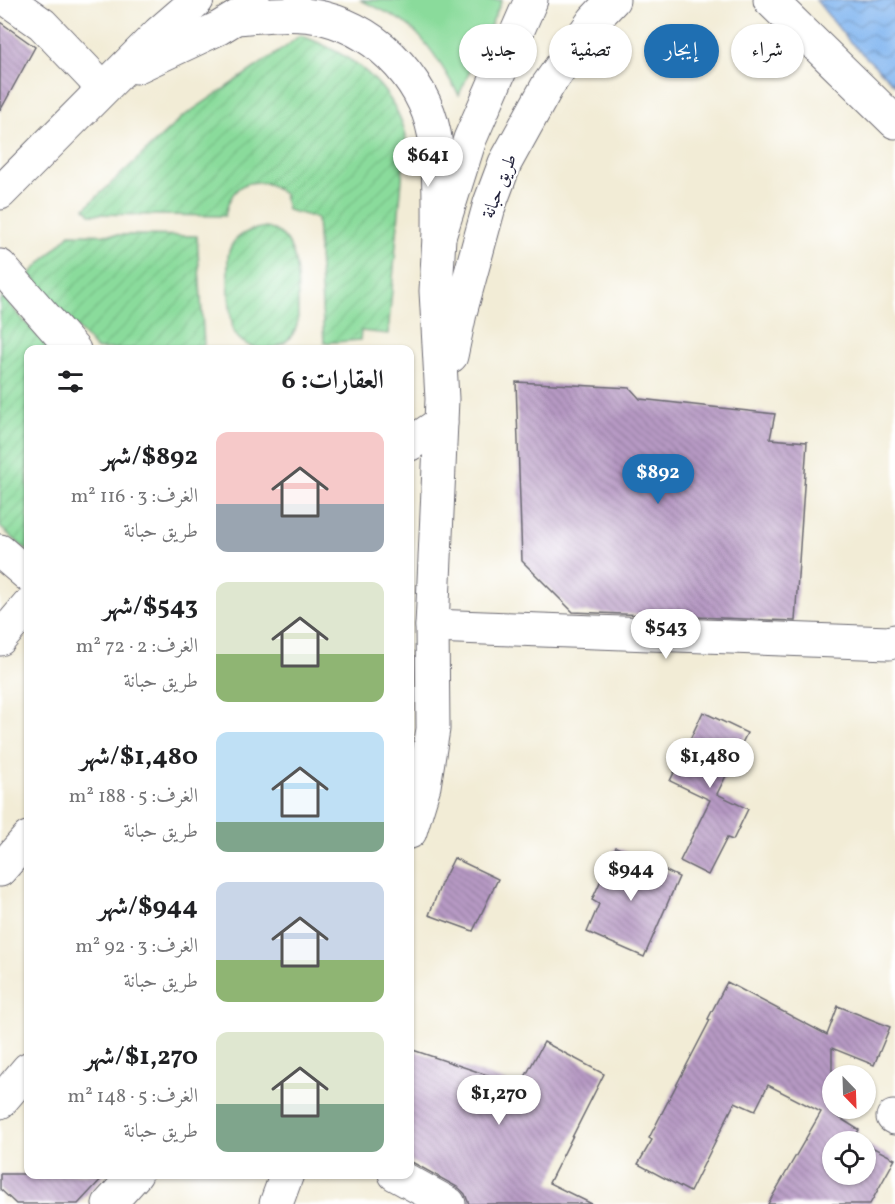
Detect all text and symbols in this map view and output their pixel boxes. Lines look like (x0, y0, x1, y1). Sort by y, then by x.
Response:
chip: جديد (459, 24, 537, 78)
chip: تصفية (549, 24, 632, 78)
chip: إيجار (644, 24, 719, 78)
chip: شراء (731, 24, 804, 78)
pin: $641 (392, 137, 464, 188)
text: $641 (407, 142, 449, 170)
street label: طريق حبانة (477, 151, 524, 222)
text: العقارات: 6 (282, 363, 384, 399)
icon: filters (54, 365, 87, 398)
text: $892/شهر (102, 439, 198, 475)
pin: $892 (622, 454, 694, 505)
icon: home (264, 456, 336, 528)
text: $892 (636, 459, 680, 487)
text: الغرف: 3 · 116 m² (71, 483, 198, 511)
text: طريق حبانة (123, 518, 198, 546)
text: $543/شهر (103, 589, 198, 625)
icon: home (264, 606, 336, 678)
pin: $543 (630, 609, 702, 660)
text: $543 (645, 614, 687, 642)
text: الغرف: 2 · 72 m² (76, 633, 198, 661)
text: طريق حبانة (123, 668, 198, 696)
pin: $1,480 (661, 738, 759, 789)
text: $1,480/شهر (80, 739, 198, 775)
text: $1,480 (680, 743, 740, 771)
icon: home (264, 756, 336, 828)
text: الغرف: 5 · 188 m² (69, 783, 198, 811)
text: طريق حبانة (123, 818, 198, 846)
pin: $944 (595, 851, 667, 902)
text: $944 (608, 856, 654, 884)
text: $944/شهر (98, 889, 198, 925)
icon: home (264, 906, 336, 978)
text: الغرف: 3 · 92 m² (75, 933, 198, 961)
text: طريق حبانة (123, 968, 198, 996)
text: $1,270/شهر (85, 1039, 198, 1075)
icon: home (264, 1056, 336, 1128)
north arrow (822, 1065, 876, 1119)
map controls (822, 1065, 876, 1185)
pin: $1,270 (450, 1075, 548, 1126)
text: $1,270 (471, 1080, 527, 1108)
text: الغرف: 5 · 148 m² (67, 1083, 198, 1111)
text: طريق حبانة (123, 1118, 198, 1146)
button: locate (822, 1131, 876, 1185)

